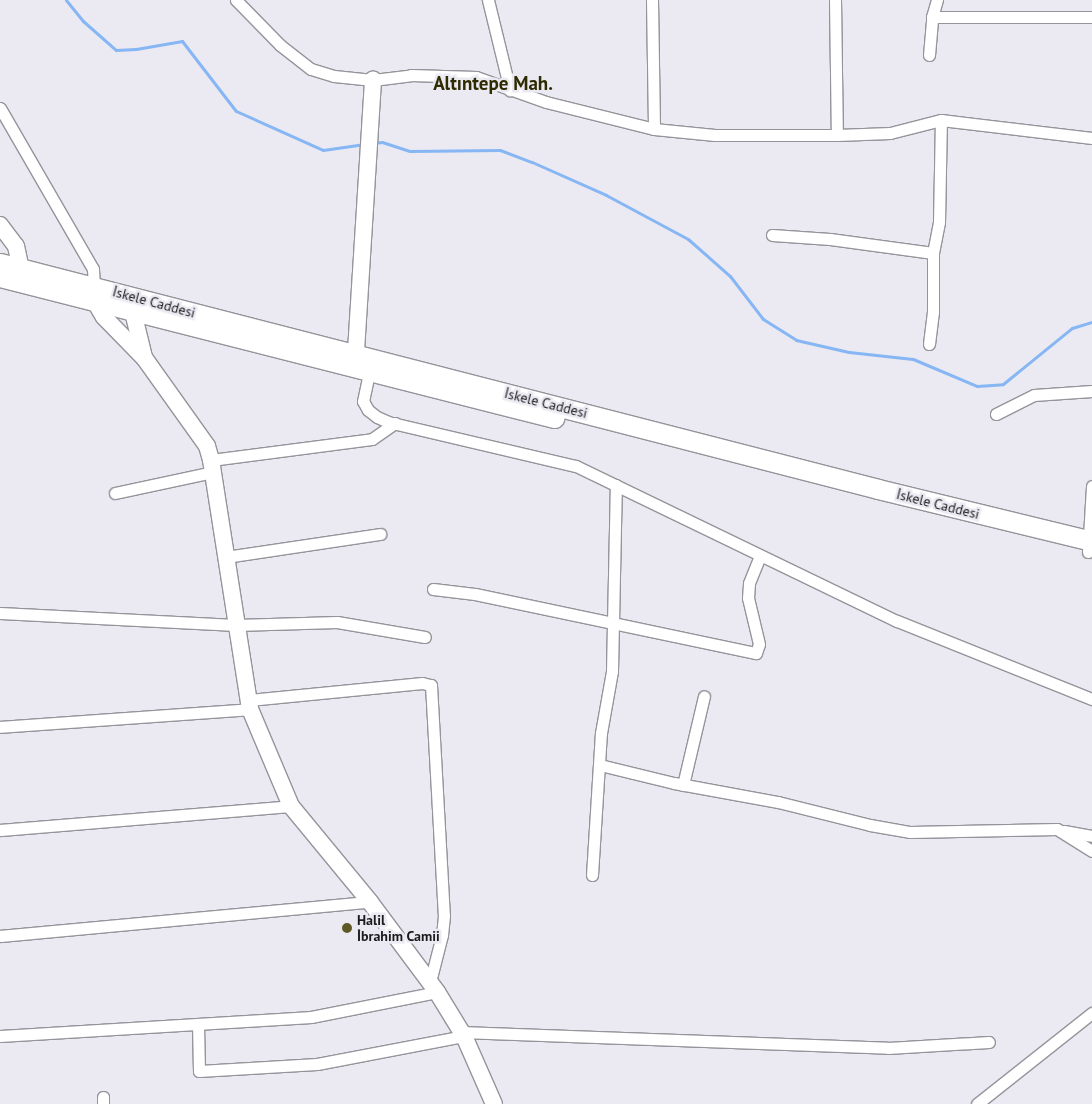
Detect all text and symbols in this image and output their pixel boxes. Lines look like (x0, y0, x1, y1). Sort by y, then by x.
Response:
district label: Altıntepe Mah. (433, 73, 553, 95)
street label: İskele Caddesi (111, 283, 197, 321)
street label: İskele Caddesi (503, 385, 589, 421)
street label: İskele Caddesi (895, 486, 981, 522)
place label: Halil İbrahim Camii (357, 912, 440, 944)
marker: Halil İbrahim Camii (341, 922, 353, 934)

